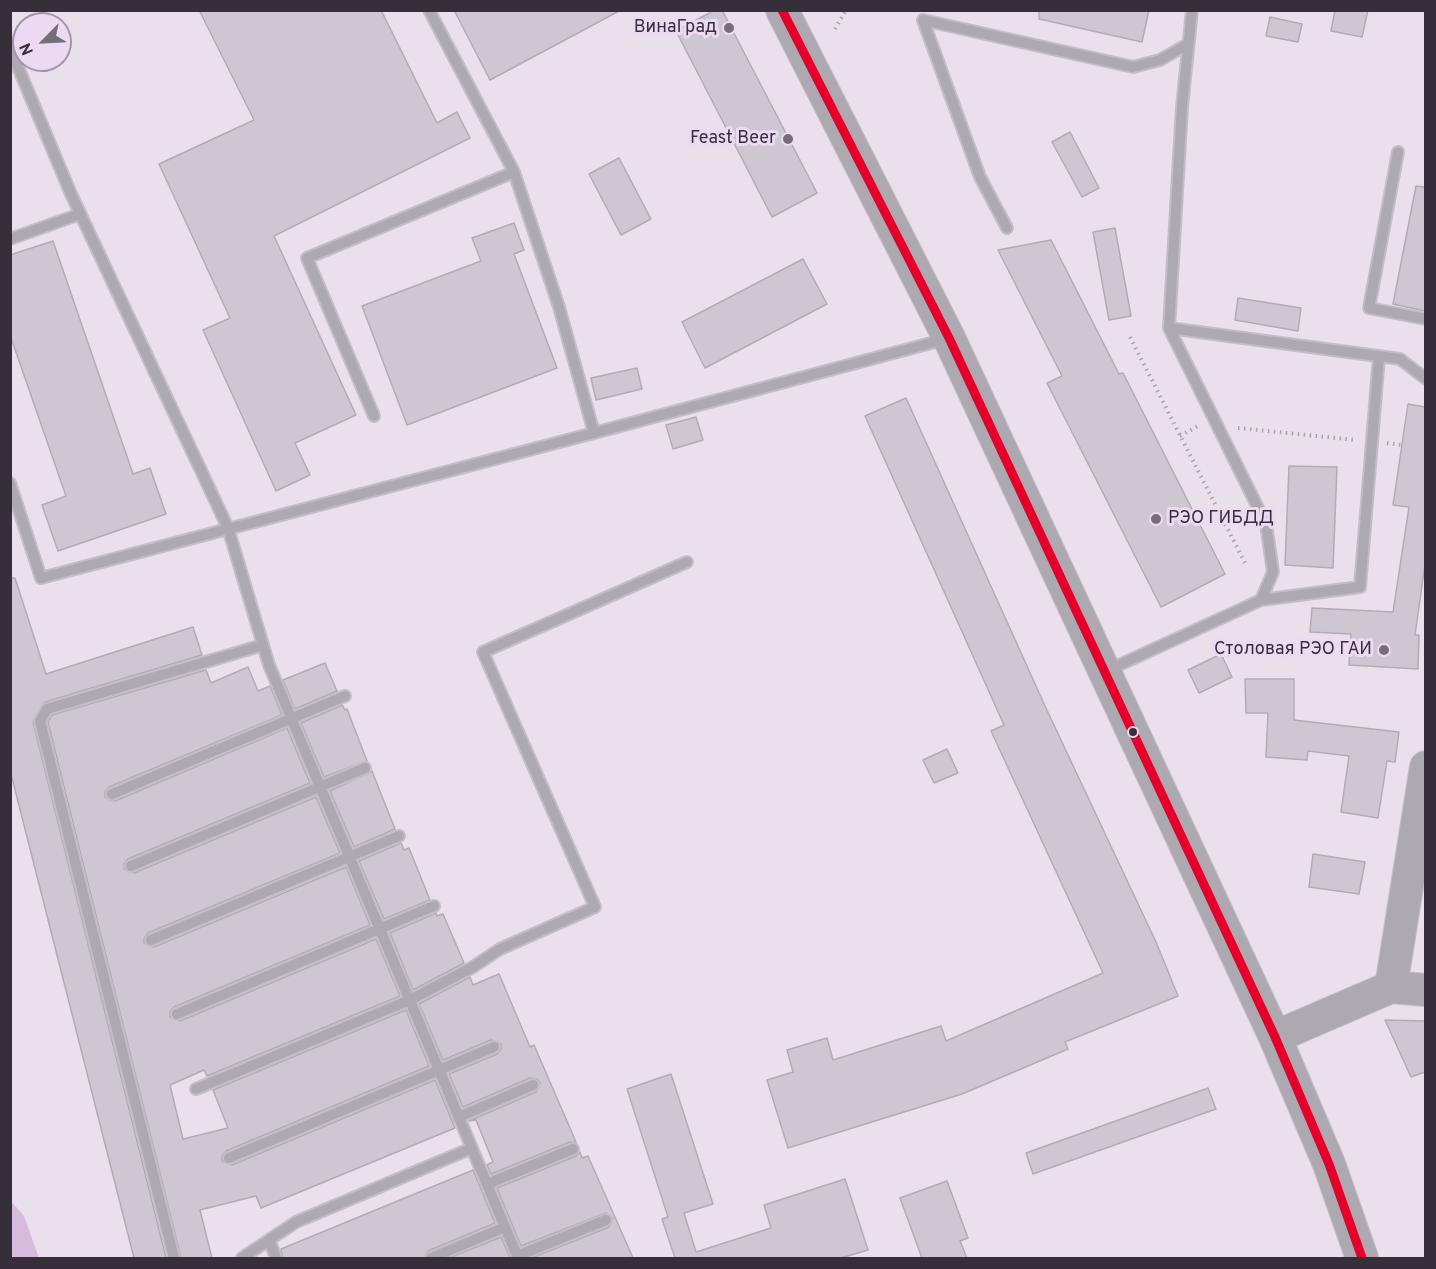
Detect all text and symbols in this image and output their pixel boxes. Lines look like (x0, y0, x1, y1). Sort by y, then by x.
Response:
north arrow (12, 12, 72, 72)
place label: ВинаГрад (634, 17, 717, 39)
marker: ВинаГрад (722, 21, 736, 35)
text: N (16, 39, 39, 58)
place label: Feast Beer (690, 128, 776, 150)
marker: Feast Beer (781, 132, 795, 146)
place label: РЭО ГИБДД (1168, 508, 1274, 530)
marker: РЭО ГИБДД (1149, 512, 1163, 526)
place label: Столовая РЭО ГАИ (1214, 639, 1372, 661)
marker: Столовая РЭО ГАИ (1377, 643, 1391, 657)
unlabelled marker (1127, 726, 1139, 738)

